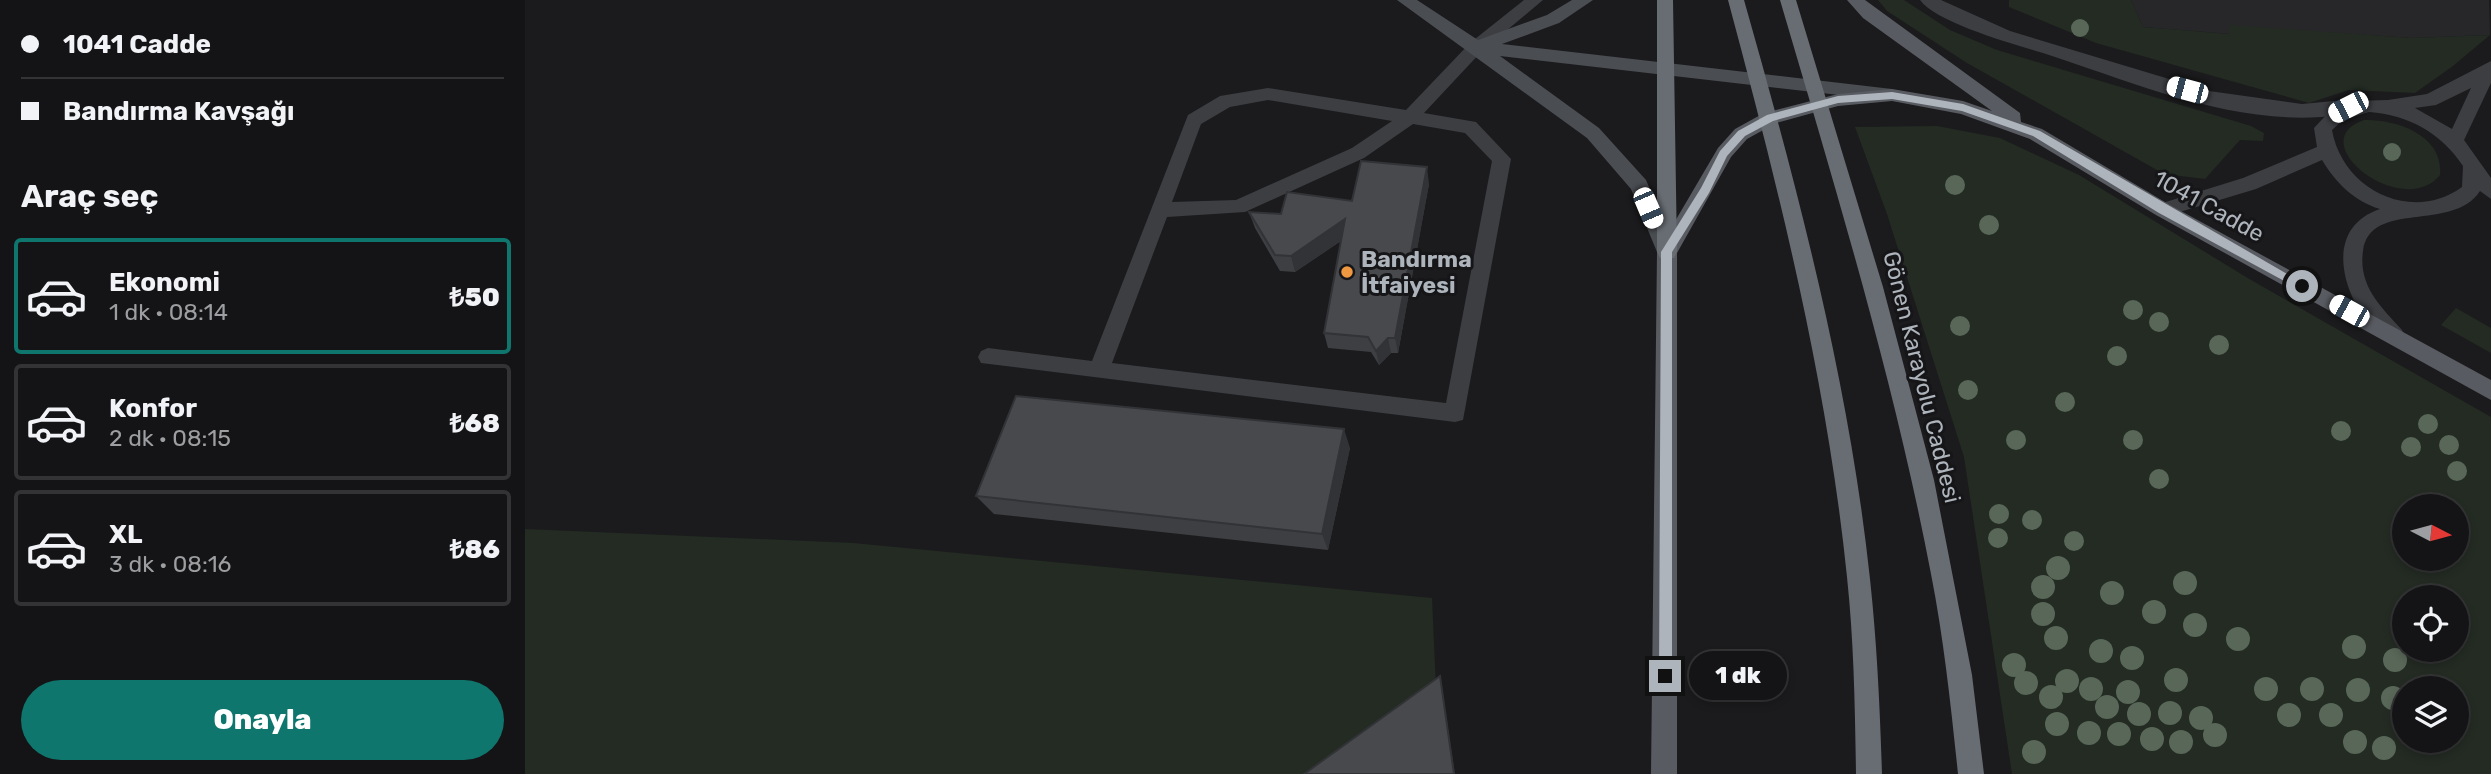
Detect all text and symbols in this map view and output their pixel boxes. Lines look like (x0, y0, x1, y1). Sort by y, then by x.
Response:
text: 1041 Cadde (63, 29, 211, 60)
car (2164, 74, 2211, 106)
car (2325, 88, 2372, 126)
text: Bandırma Kavşağı (63, 96, 294, 127)
street label: 1041 Cadde (2149, 164, 2269, 248)
text: Araç seç (21, 177, 158, 215)
car (1631, 185, 1666, 231)
place label: Bandırma İtfaiyesi (1361, 245, 1472, 299)
street label: Gönen Karayolu Caddesi (1877, 248, 1967, 506)
marker: Bandırma İtfaiyesi (1339, 264, 1355, 280)
icon: car (25, 265, 88, 328)
text: Ekonomi (109, 267, 220, 298)
route start (2286, 270, 2318, 302)
text: ₺50 (450, 282, 500, 313)
car (2326, 292, 2373, 330)
text: 1 dk · 08:14 (109, 298, 228, 326)
icon: car (25, 391, 88, 454)
text: Konfor (109, 393, 197, 424)
text: ₺68 (450, 408, 500, 439)
text: 2 dk · 08:15 (109, 424, 231, 452)
north arrow (2392, 494, 2469, 570)
map controls (2392, 494, 2469, 753)
icon: car (25, 517, 88, 580)
text: XL (109, 519, 142, 550)
text: ₺86 (450, 534, 500, 565)
text: 3 dk · 08:16 (109, 550, 231, 578)
button: locate (2392, 585, 2469, 662)
callout: 1 dk (1689, 652, 1787, 700)
route end (1649, 660, 1681, 692)
text: 1 dk (1715, 661, 1761, 689)
button: layers (2392, 676, 2469, 753)
button: Onayla (21, 680, 504, 760)

